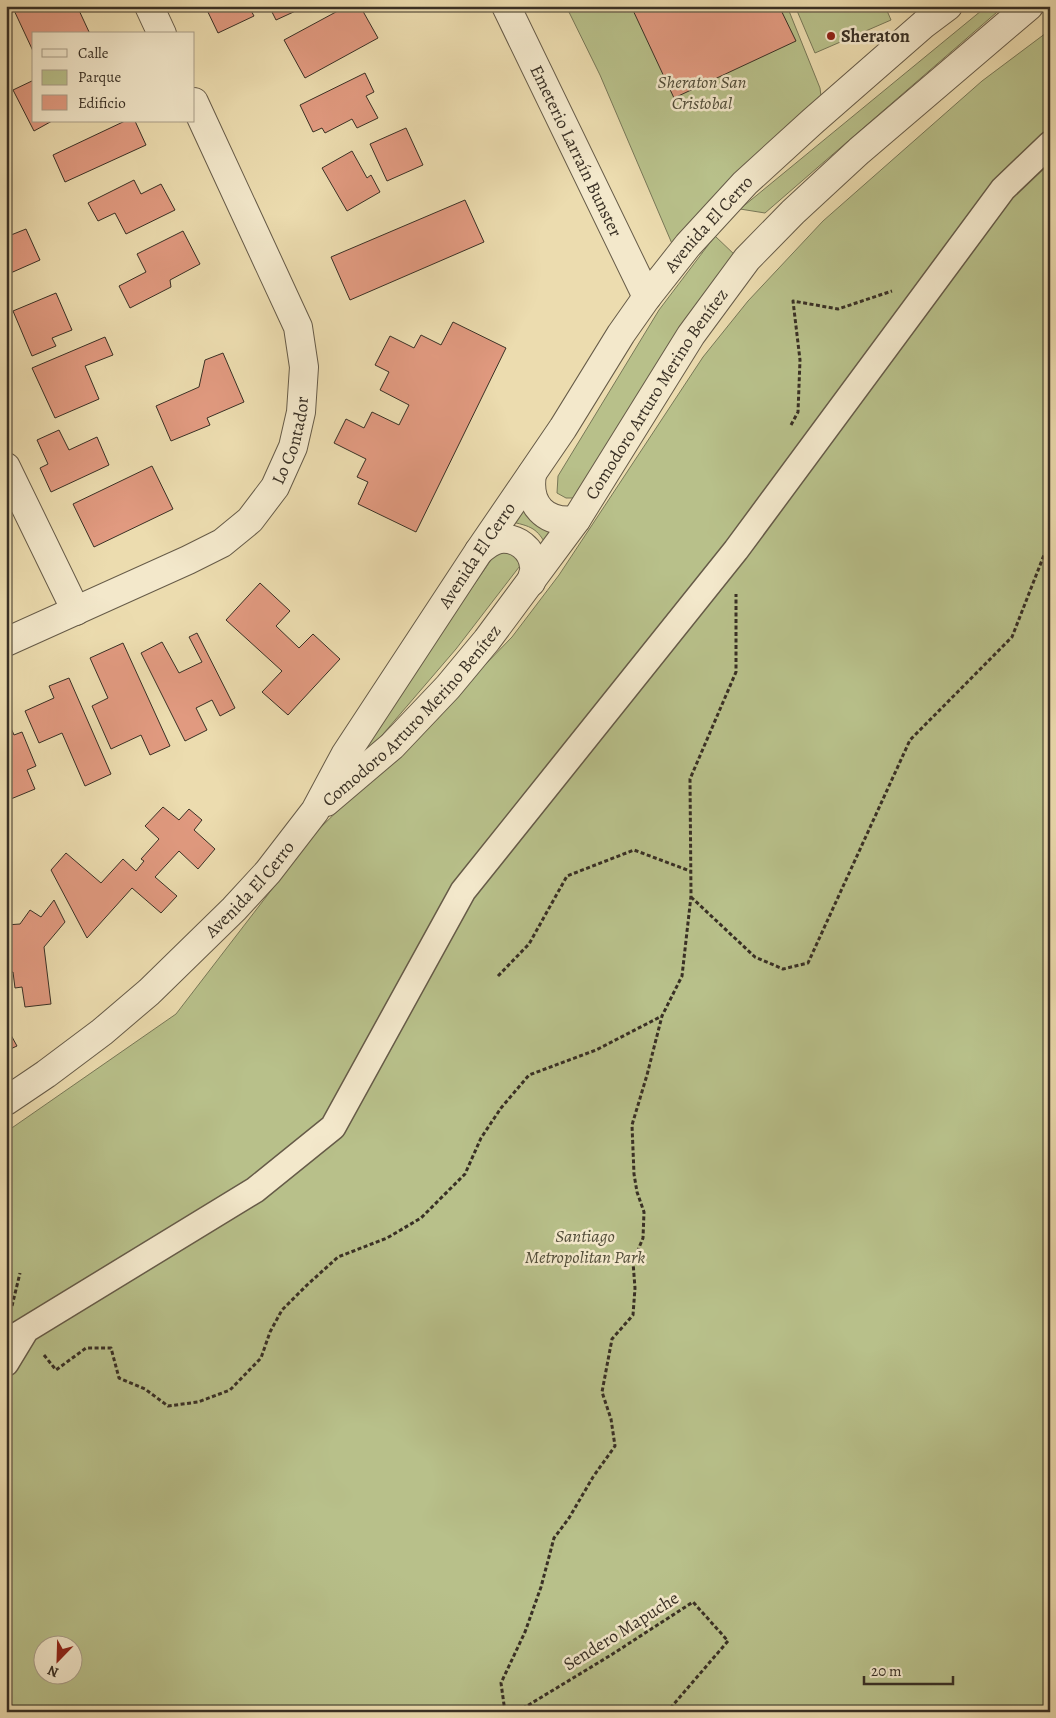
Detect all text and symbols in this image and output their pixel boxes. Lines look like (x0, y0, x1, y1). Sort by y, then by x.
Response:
place label: Sheraton (841, 24, 910, 48)
marker: Sheraton (825, 30, 837, 42)
legend (32, 32, 195, 122)
text: Calle (78, 43, 109, 63)
street label: Emeterio Larraín Bunster (524, 61, 628, 241)
text: Parque (78, 67, 121, 87)
park label: Sheraton San Cristobal (658, 70, 746, 115)
text: Edificio (78, 93, 126, 113)
street label: Avenida El Cerro (658, 170, 758, 278)
street label: Comodoro Arturo Merino Benítez (580, 283, 733, 504)
street label: Lo Contador (266, 396, 314, 488)
street label: Avenida El Cerro (432, 497, 521, 614)
street label: Comodoro Arturo Merino Benítez (317, 620, 507, 812)
street label: Avenida El Cerro (199, 836, 300, 944)
park label: Santiago Metropolitan Park (525, 1224, 645, 1269)
street label: Sendero Mapuche (559, 1586, 683, 1676)
north arrow (32, 1636, 82, 1686)
scale bar (864, 1653, 952, 1685)
text: N (45, 1661, 62, 1682)
text: 20 m (871, 1661, 902, 1681)

